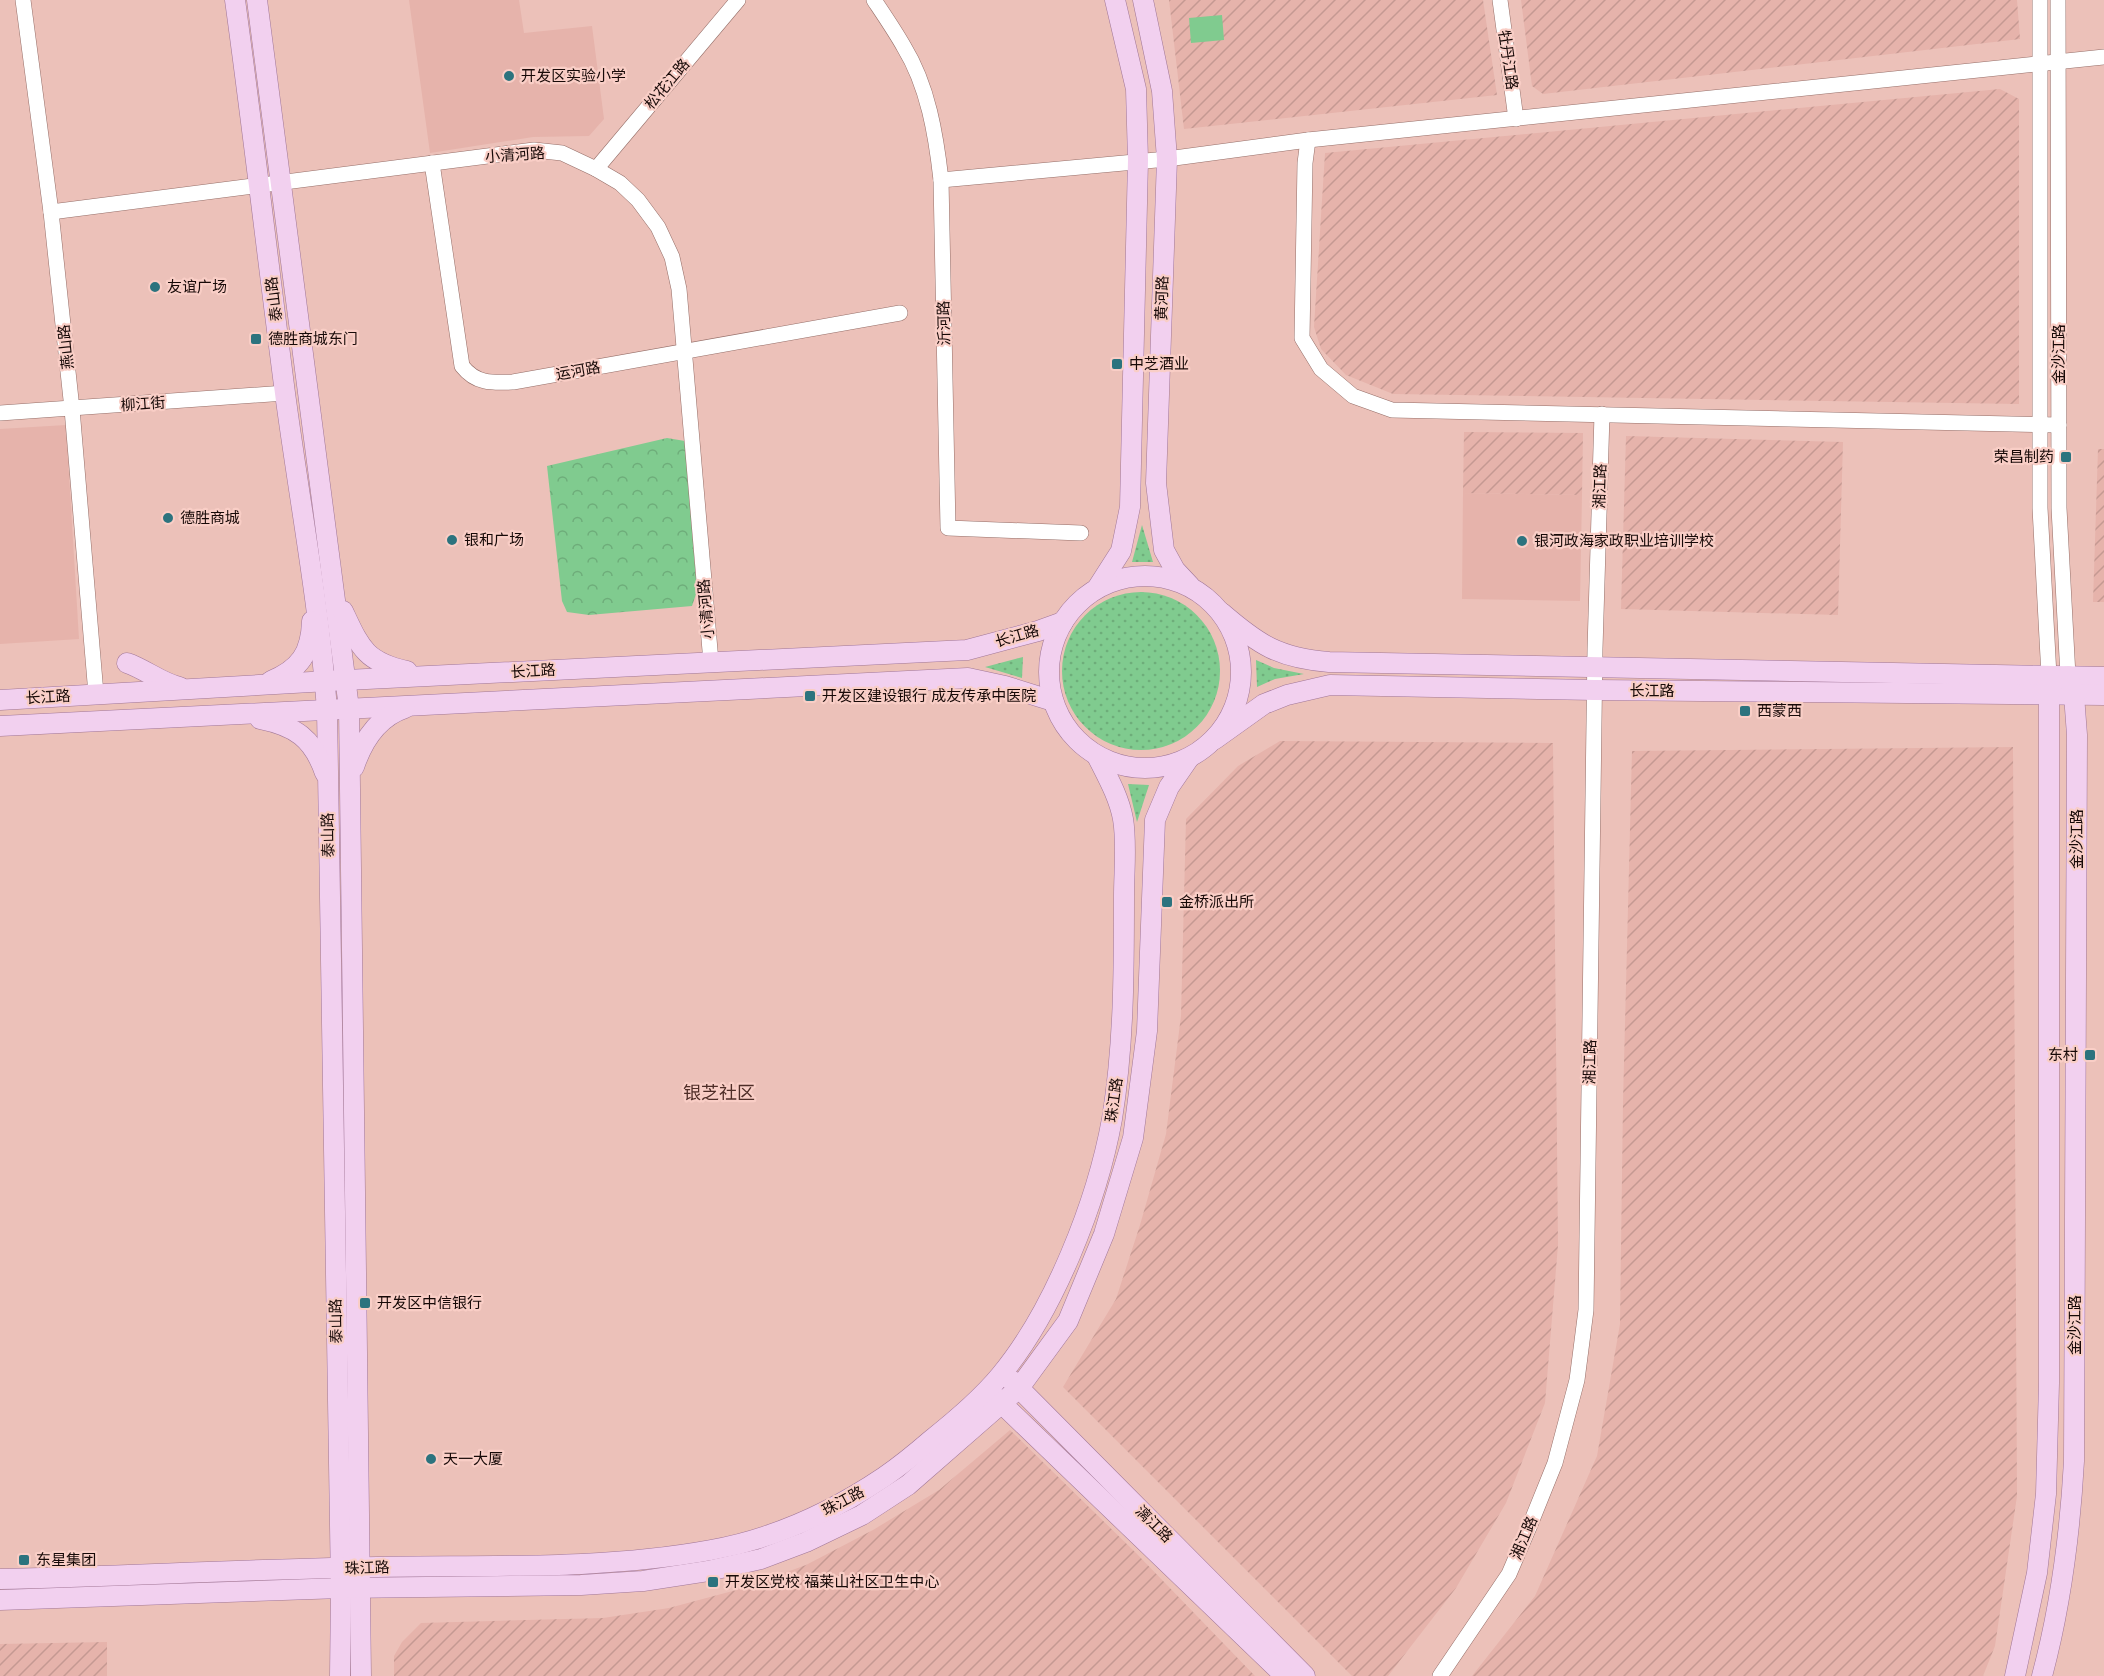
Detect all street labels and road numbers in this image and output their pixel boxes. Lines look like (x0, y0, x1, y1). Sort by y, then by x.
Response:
street label: 牡丹江路 (1495, 29, 1522, 91)
street label: 松花江路 (640, 55, 693, 113)
street label: 小清河路 (484, 143, 546, 166)
street label: 黄河路 (1151, 275, 1172, 321)
street label: 泰山路 (261, 276, 286, 323)
street label: 沂河路 (934, 300, 953, 346)
street label: 燕山路 (54, 324, 77, 370)
street label: 金沙江路 (2049, 324, 2068, 384)
street label: 运河路 (554, 357, 602, 384)
street label: 柳江街 (120, 392, 166, 415)
street label: 湘江路 (1589, 463, 1610, 509)
street label: 小清河路 (693, 578, 718, 640)
street label: 长江路 (993, 620, 1041, 651)
street label: 长江路 (510, 660, 556, 681)
street label: 长江路 (1629, 681, 1675, 700)
street label: 长江路 (25, 686, 71, 707)
street label: 金沙江路 (2067, 809, 2086, 869)
street label: 泰山路 (318, 812, 337, 858)
street label: 湘江路 (1580, 1039, 1599, 1085)
street label: 珠江路 (1101, 1076, 1126, 1124)
street label: 金沙江路 (2065, 1295, 2084, 1355)
street label: 泰山路 (326, 1298, 345, 1344)
street label: 珠江路 (818, 1482, 867, 1520)
street label: 漓江路 (1132, 1501, 1177, 1546)
street label: 湘江路 (1506, 1513, 1541, 1562)
street label: 珠江路 (344, 1557, 390, 1578)

